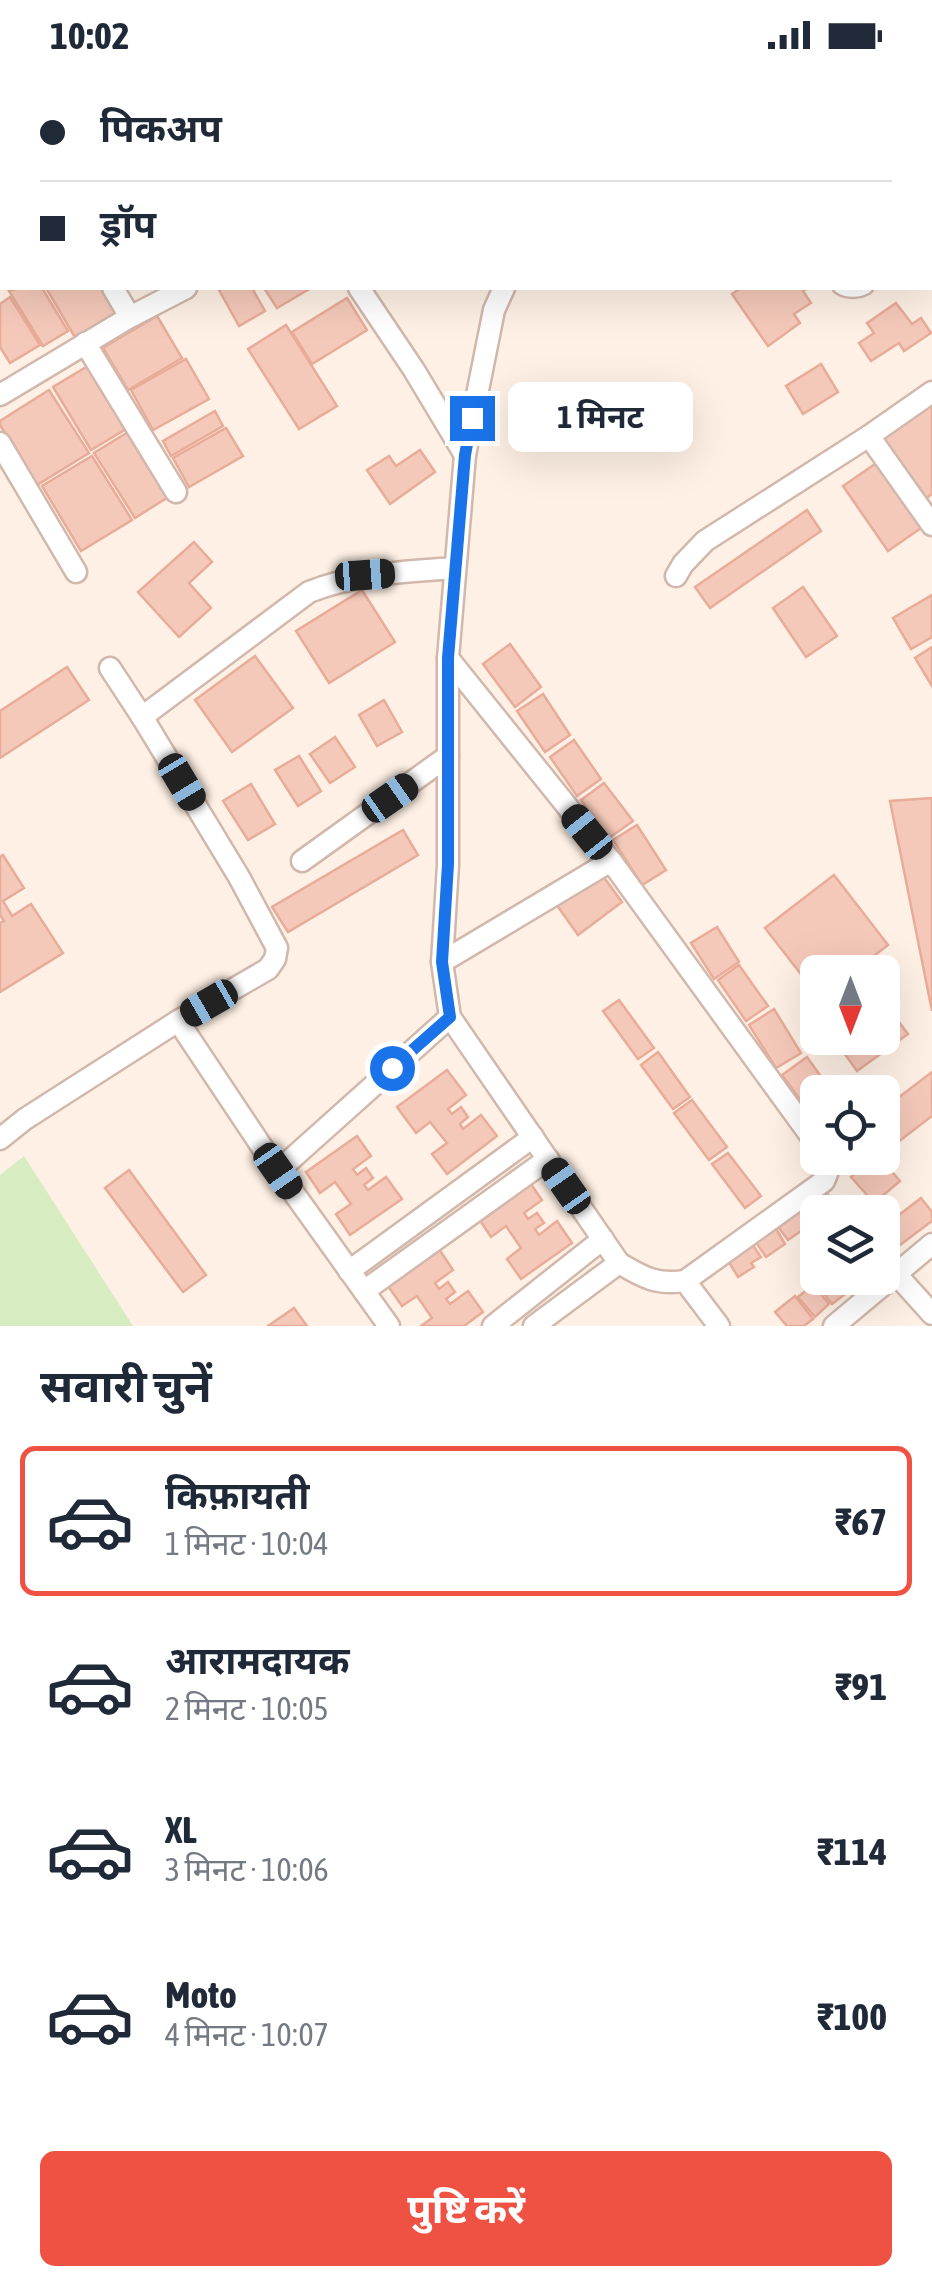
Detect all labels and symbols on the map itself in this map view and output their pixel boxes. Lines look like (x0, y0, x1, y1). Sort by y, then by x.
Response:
callout: 1 मिनट (507, 383, 692, 453)
route end (450, 396, 495, 441)
car (334, 558, 396, 592)
car (154, 749, 210, 815)
car (357, 769, 423, 827)
car (556, 799, 618, 865)
north arrow (800, 955, 900, 1055)
car (176, 975, 242, 1031)
route start (370, 1046, 415, 1091)
car (249, 1138, 307, 1204)
car (537, 1153, 595, 1219)

